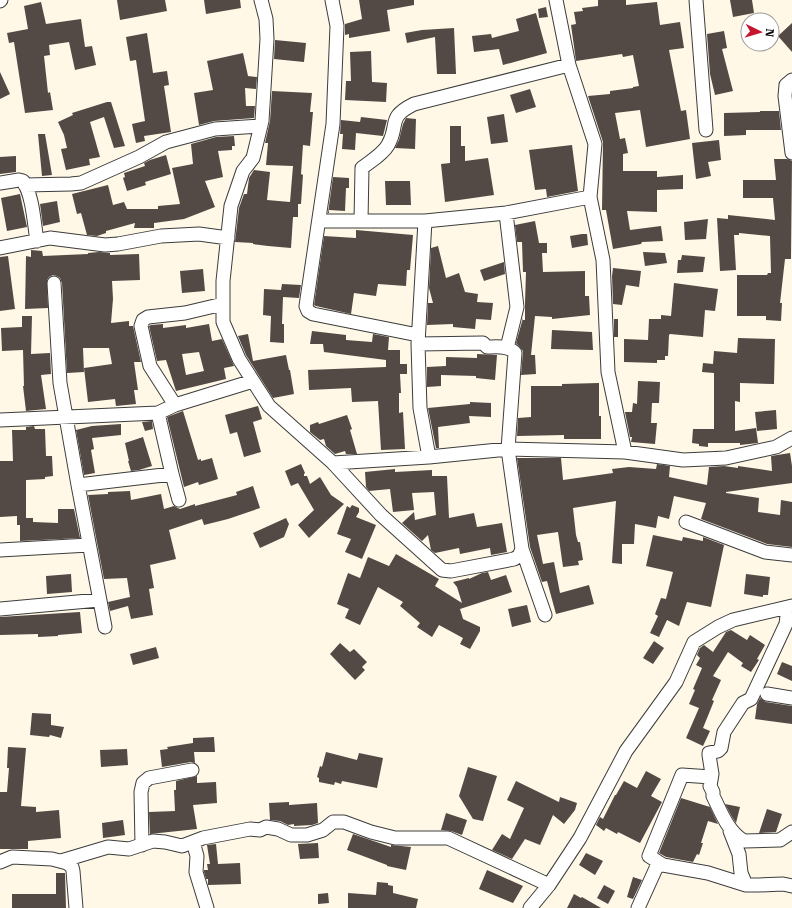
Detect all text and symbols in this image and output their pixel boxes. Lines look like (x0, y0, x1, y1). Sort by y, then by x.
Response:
north arrow (740, 12, 780, 52)
text: N (763, 28, 776, 38)

